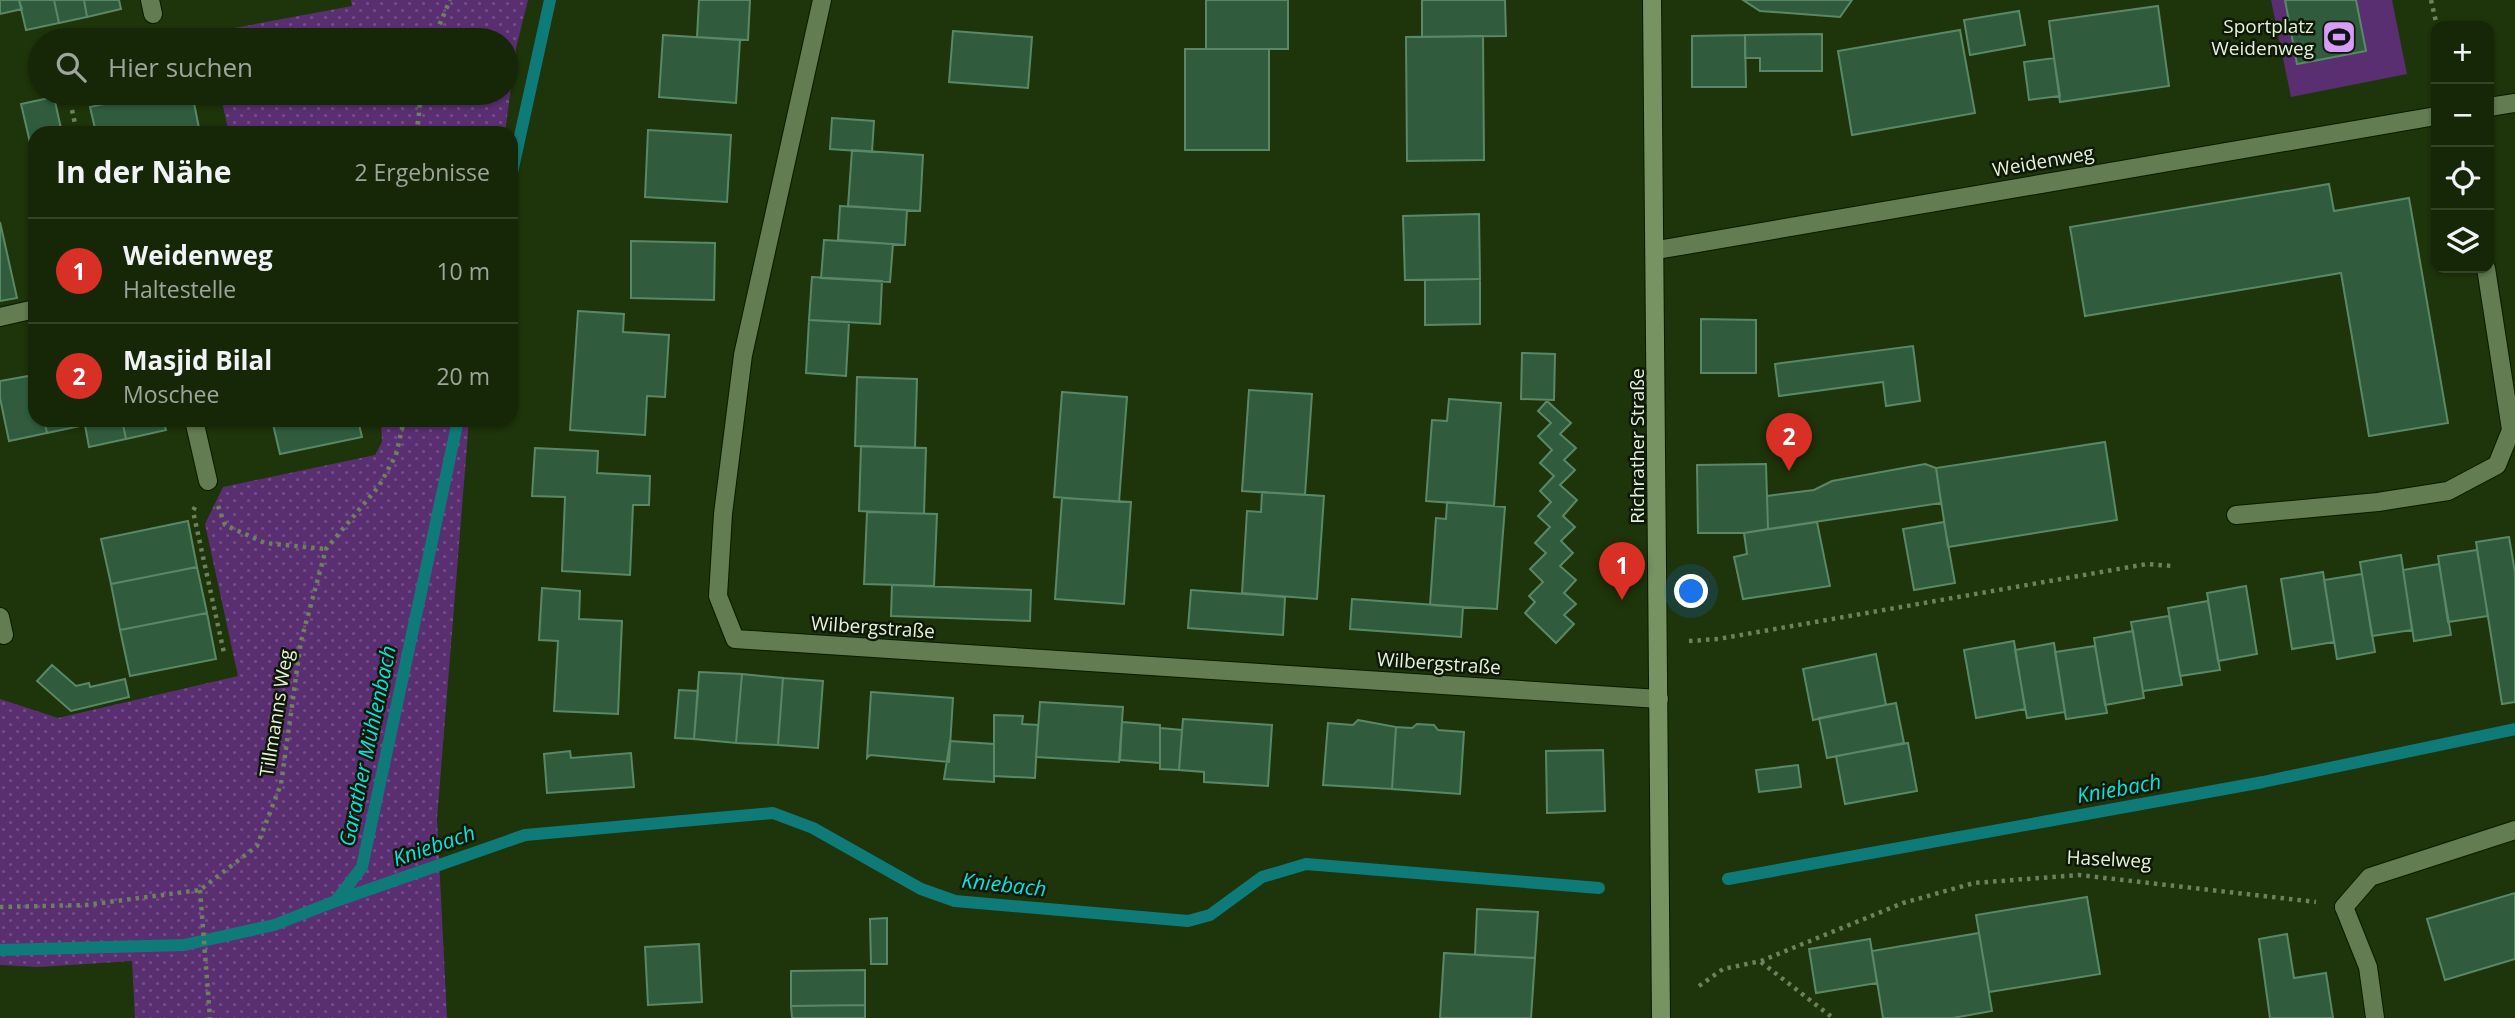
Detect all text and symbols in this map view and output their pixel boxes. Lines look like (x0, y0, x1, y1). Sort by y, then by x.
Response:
place label: Sportplatz Weidenweg (2211, 13, 2314, 61)
sports icon: Sportplatz Weidenweg (2320, 18, 2358, 56)
map controls (2431, 21, 2494, 273)
button: + (2431, 21, 2494, 84)
search box (28, 28, 518, 105)
icon: search (52, 48, 90, 86)
text: Hier suchen (108, 49, 253, 85)
button: − (2431, 84, 2494, 147)
street label: Weidenweg (1990, 139, 2096, 183)
button: locate (2431, 147, 2494, 210)
text: In der Nähe (56, 151, 232, 192)
text: 2 Ergebnisse (354, 156, 490, 188)
button: layers (2431, 210, 2494, 273)
text: Weidenweg (123, 237, 273, 273)
text: 1 (72, 255, 86, 287)
text: 10 m (436, 255, 490, 287)
text: Haltestelle (123, 273, 236, 305)
text: Masjid Bilal (123, 342, 272, 378)
text: 2 (72, 360, 86, 392)
text: 20 m (436, 360, 490, 392)
street label: Richrather Straße (1624, 368, 1650, 524)
text: Moschee (123, 378, 219, 410)
pin: 2 (1766, 413, 1812, 471)
pin: 1 (1599, 542, 1645, 600)
your location (1674, 574, 1708, 608)
street label: Wilbergstraße (810, 610, 936, 644)
water label: Garather Mühlenbach (332, 643, 402, 849)
street label: Wilbergstraße (1376, 646, 1502, 680)
street label: Tillmanns Weg (253, 647, 299, 779)
water label: Kniebach (2074, 767, 2163, 809)
water label: Kniebach (389, 818, 479, 872)
street label: Haselweg (2066, 844, 2152, 874)
water label: Kniebach (960, 866, 1048, 902)

